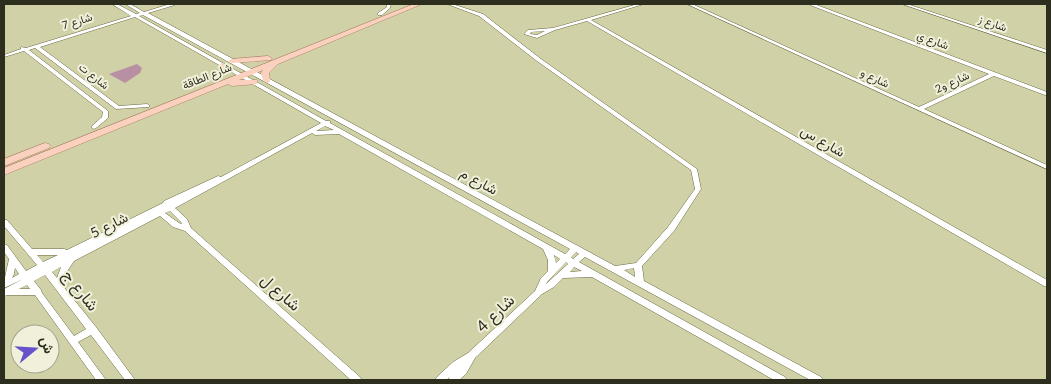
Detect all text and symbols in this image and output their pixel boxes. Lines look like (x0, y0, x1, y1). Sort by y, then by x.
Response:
street label: شارع 7 (60, 10, 95, 33)
street label: شارع ز (976, 11, 1009, 35)
street label: شارع ي (914, 28, 951, 55)
street label: شارع ت (75, 60, 112, 93)
street label: شارع الطاقة (180, 60, 234, 93)
street label: شارع و (858, 65, 892, 92)
street label: شارع و2 (933, 68, 972, 97)
street label: شارع س (797, 121, 848, 163)
street label: شارع م (456, 163, 501, 200)
street label: شارع 5 (87, 208, 132, 244)
street label: شارع ج (57, 265, 103, 316)
street label: شارع ل (256, 269, 305, 316)
street label: شارع 4 (472, 290, 520, 337)
north arrow (10, 324, 60, 374)
text: ش (36, 334, 59, 356)

